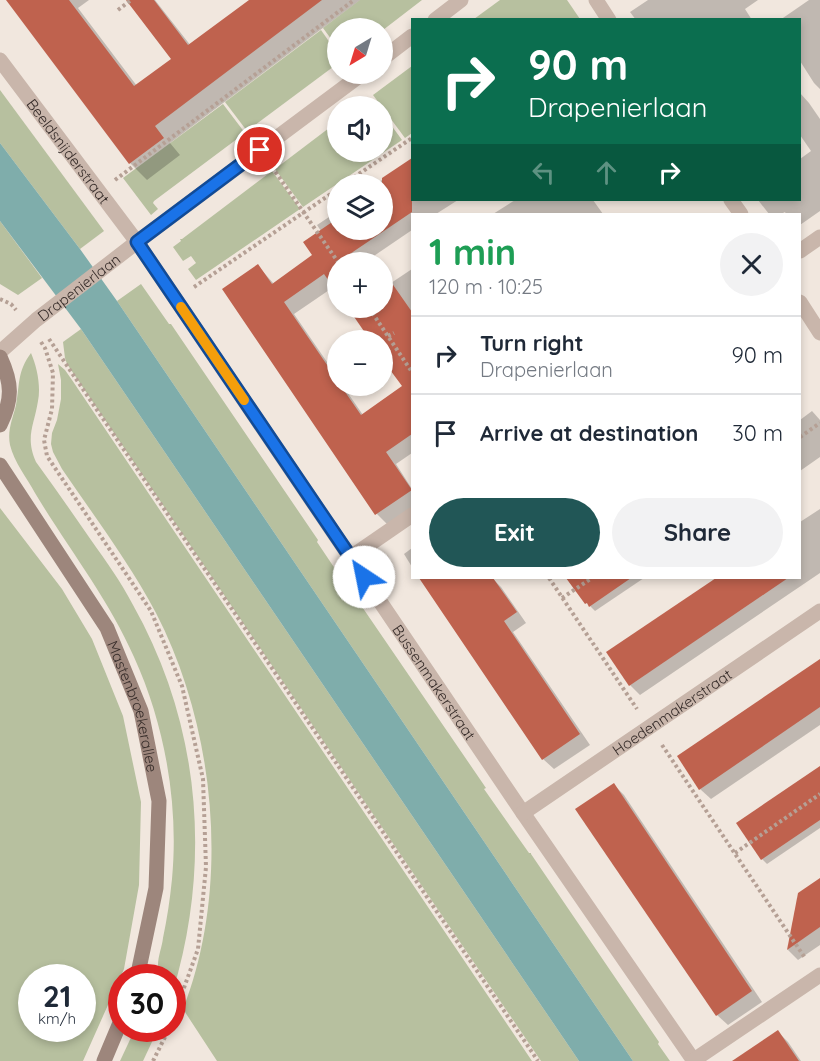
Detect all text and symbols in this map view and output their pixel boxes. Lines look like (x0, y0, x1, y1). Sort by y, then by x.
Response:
north arrow (327, 18, 393, 84)
map controls (327, 18, 393, 396)
text: 90 m (528, 38, 628, 91)
icon: right (429, 42, 507, 120)
text: Drapenierlaan (528, 90, 707, 124)
street label: Beeldsnijderstraat (23, 95, 114, 207)
button: sound (327, 96, 393, 162)
pin (234, 124, 285, 175)
icon: arrive (243, 133, 276, 166)
icon: left (527, 156, 560, 189)
icon: ahead (590, 156, 623, 189)
icon: right (653, 156, 686, 189)
button: layers (327, 174, 393, 240)
text: 1 min (429, 229, 516, 274)
button: close (720, 233, 783, 296)
street label: Drapenierlaan (33, 249, 124, 325)
button: + (327, 252, 393, 318)
text: 120 m · 10:25 (429, 274, 543, 299)
text: Turn right (480, 329, 584, 357)
button: − (327, 330, 393, 396)
icon: right (429, 339, 462, 372)
text: 90 m (732, 341, 783, 369)
text: Drapenierlaan (480, 357, 613, 382)
icon: arrive (429, 417, 462, 450)
text: Arrive at destination (480, 419, 698, 447)
text: 30 m (732, 419, 783, 447)
button: Exit (429, 498, 600, 567)
button: Share (612, 498, 783, 567)
position arrow (332, 545, 396, 609)
street label: Bussenmakerstraat (389, 621, 480, 744)
street label: Mastenbroekerallee (104, 638, 162, 774)
street label: Hoedenmakerstraat (608, 664, 735, 759)
speed limit sign: 30 (108, 964, 186, 1042)
text: 21 (43, 977, 71, 1015)
text: km/h (38, 1009, 76, 1028)

